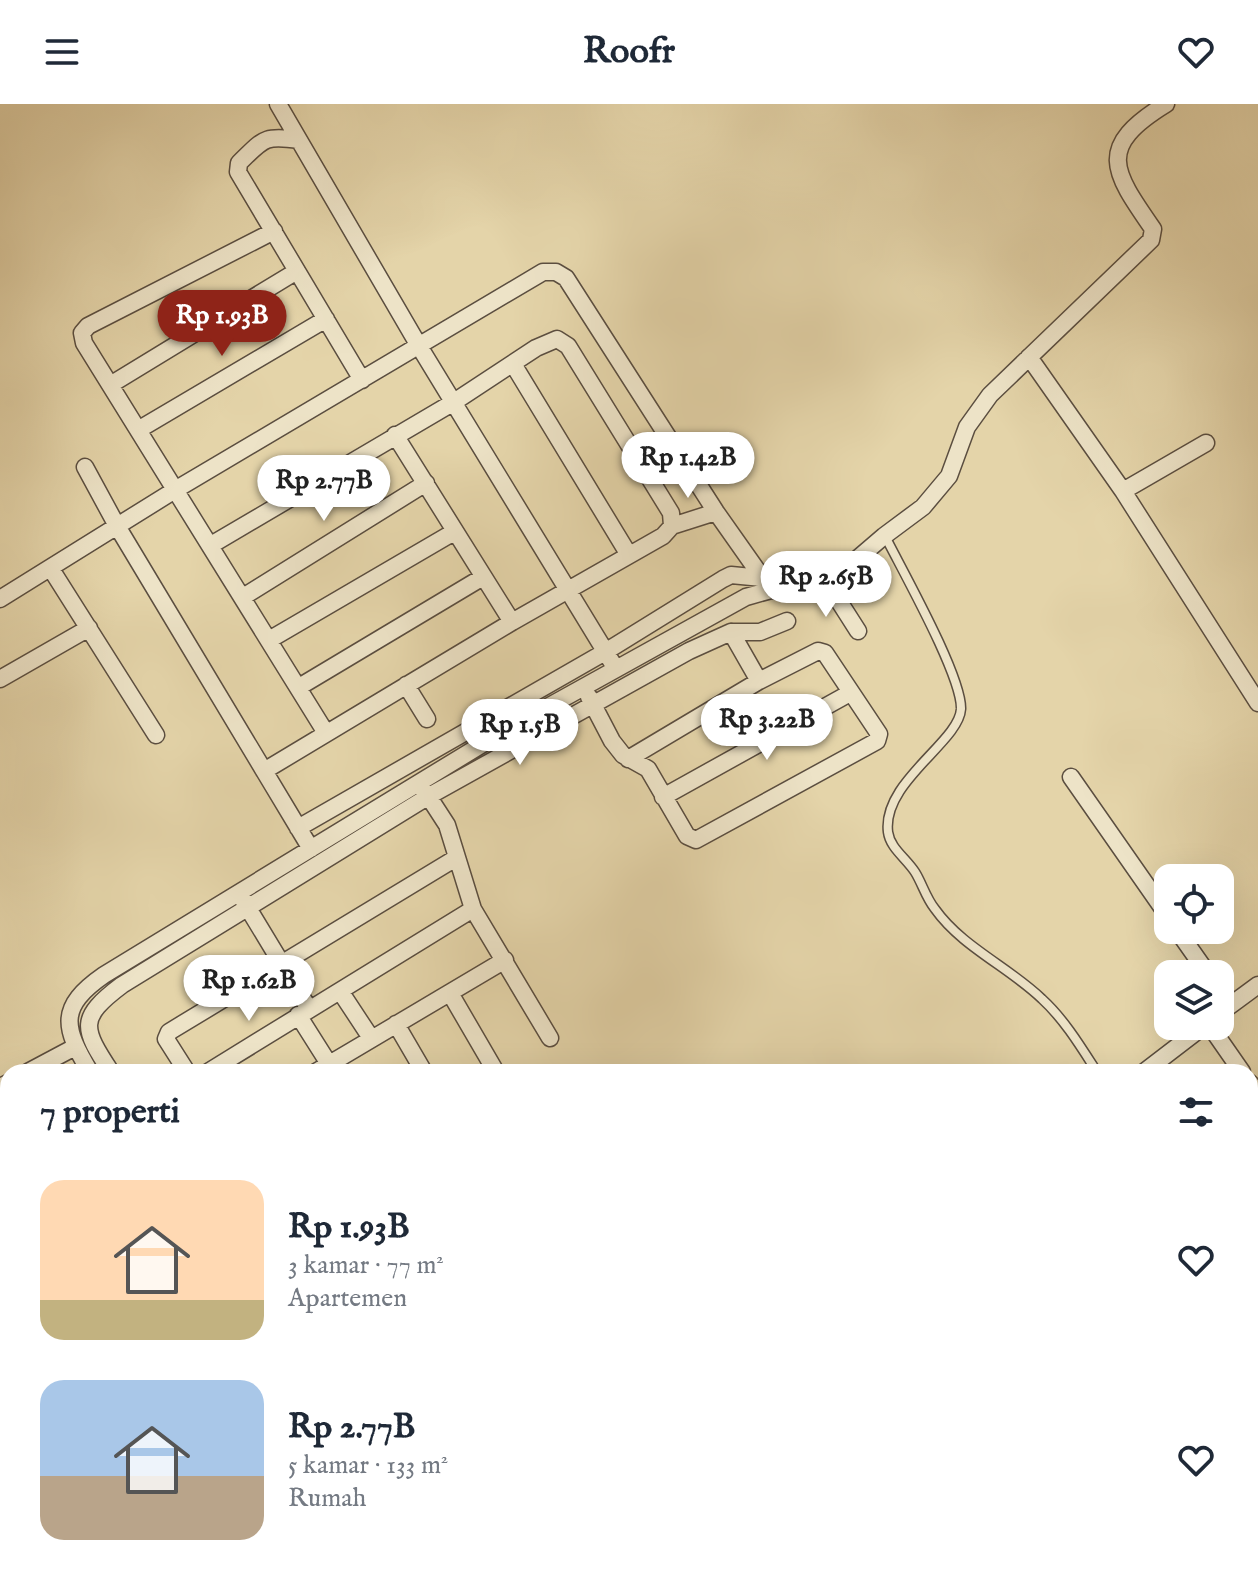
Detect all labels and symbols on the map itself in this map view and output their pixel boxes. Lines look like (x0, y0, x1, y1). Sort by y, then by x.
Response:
pin: Rp 1.93B (139, 290, 305, 358)
pin: Rp 1.42B (605, 432, 771, 500)
pin: Rp 2.77B (241, 455, 407, 523)
pin: Rp 2.65B (743, 551, 909, 619)
pin: Rp 3.22B (684, 694, 850, 762)
pin: Rp 1.5B (446, 699, 594, 767)
pin: Rp 1.62B (166, 955, 332, 1023)

